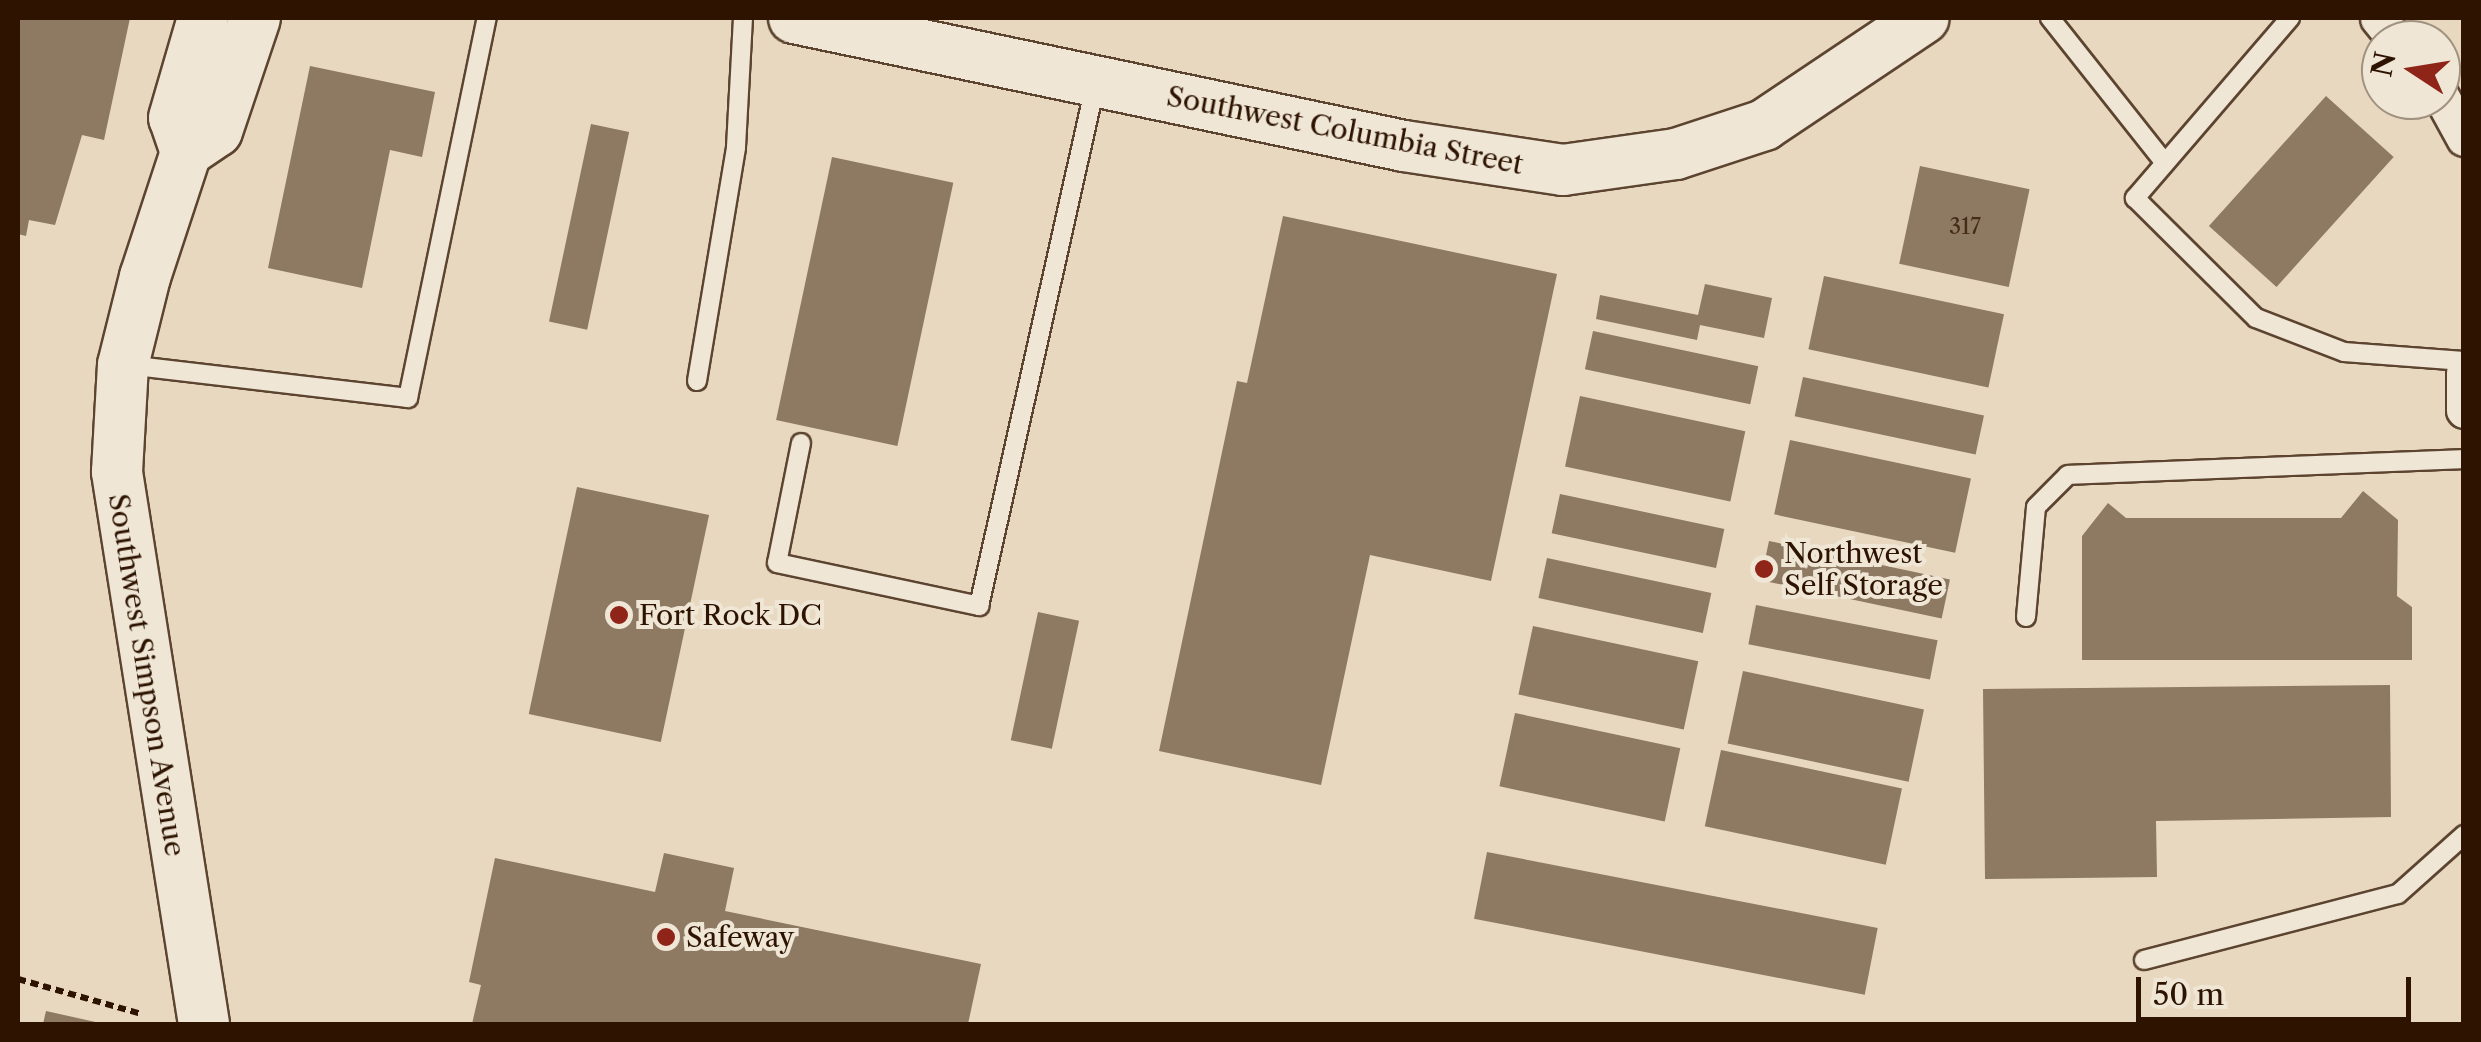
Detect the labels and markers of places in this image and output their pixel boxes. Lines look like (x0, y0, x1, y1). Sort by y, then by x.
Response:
place label: Northwest Self Storage (1784, 536, 1943, 602)
marker: Northwest Self Storage (1753, 558, 1775, 580)
place label: Fort Rock DC (639, 598, 822, 632)
marker: Fort Rock DC (608, 604, 630, 626)
place label: Safeway (686, 920, 794, 954)
marker: Safeway (655, 926, 677, 948)

